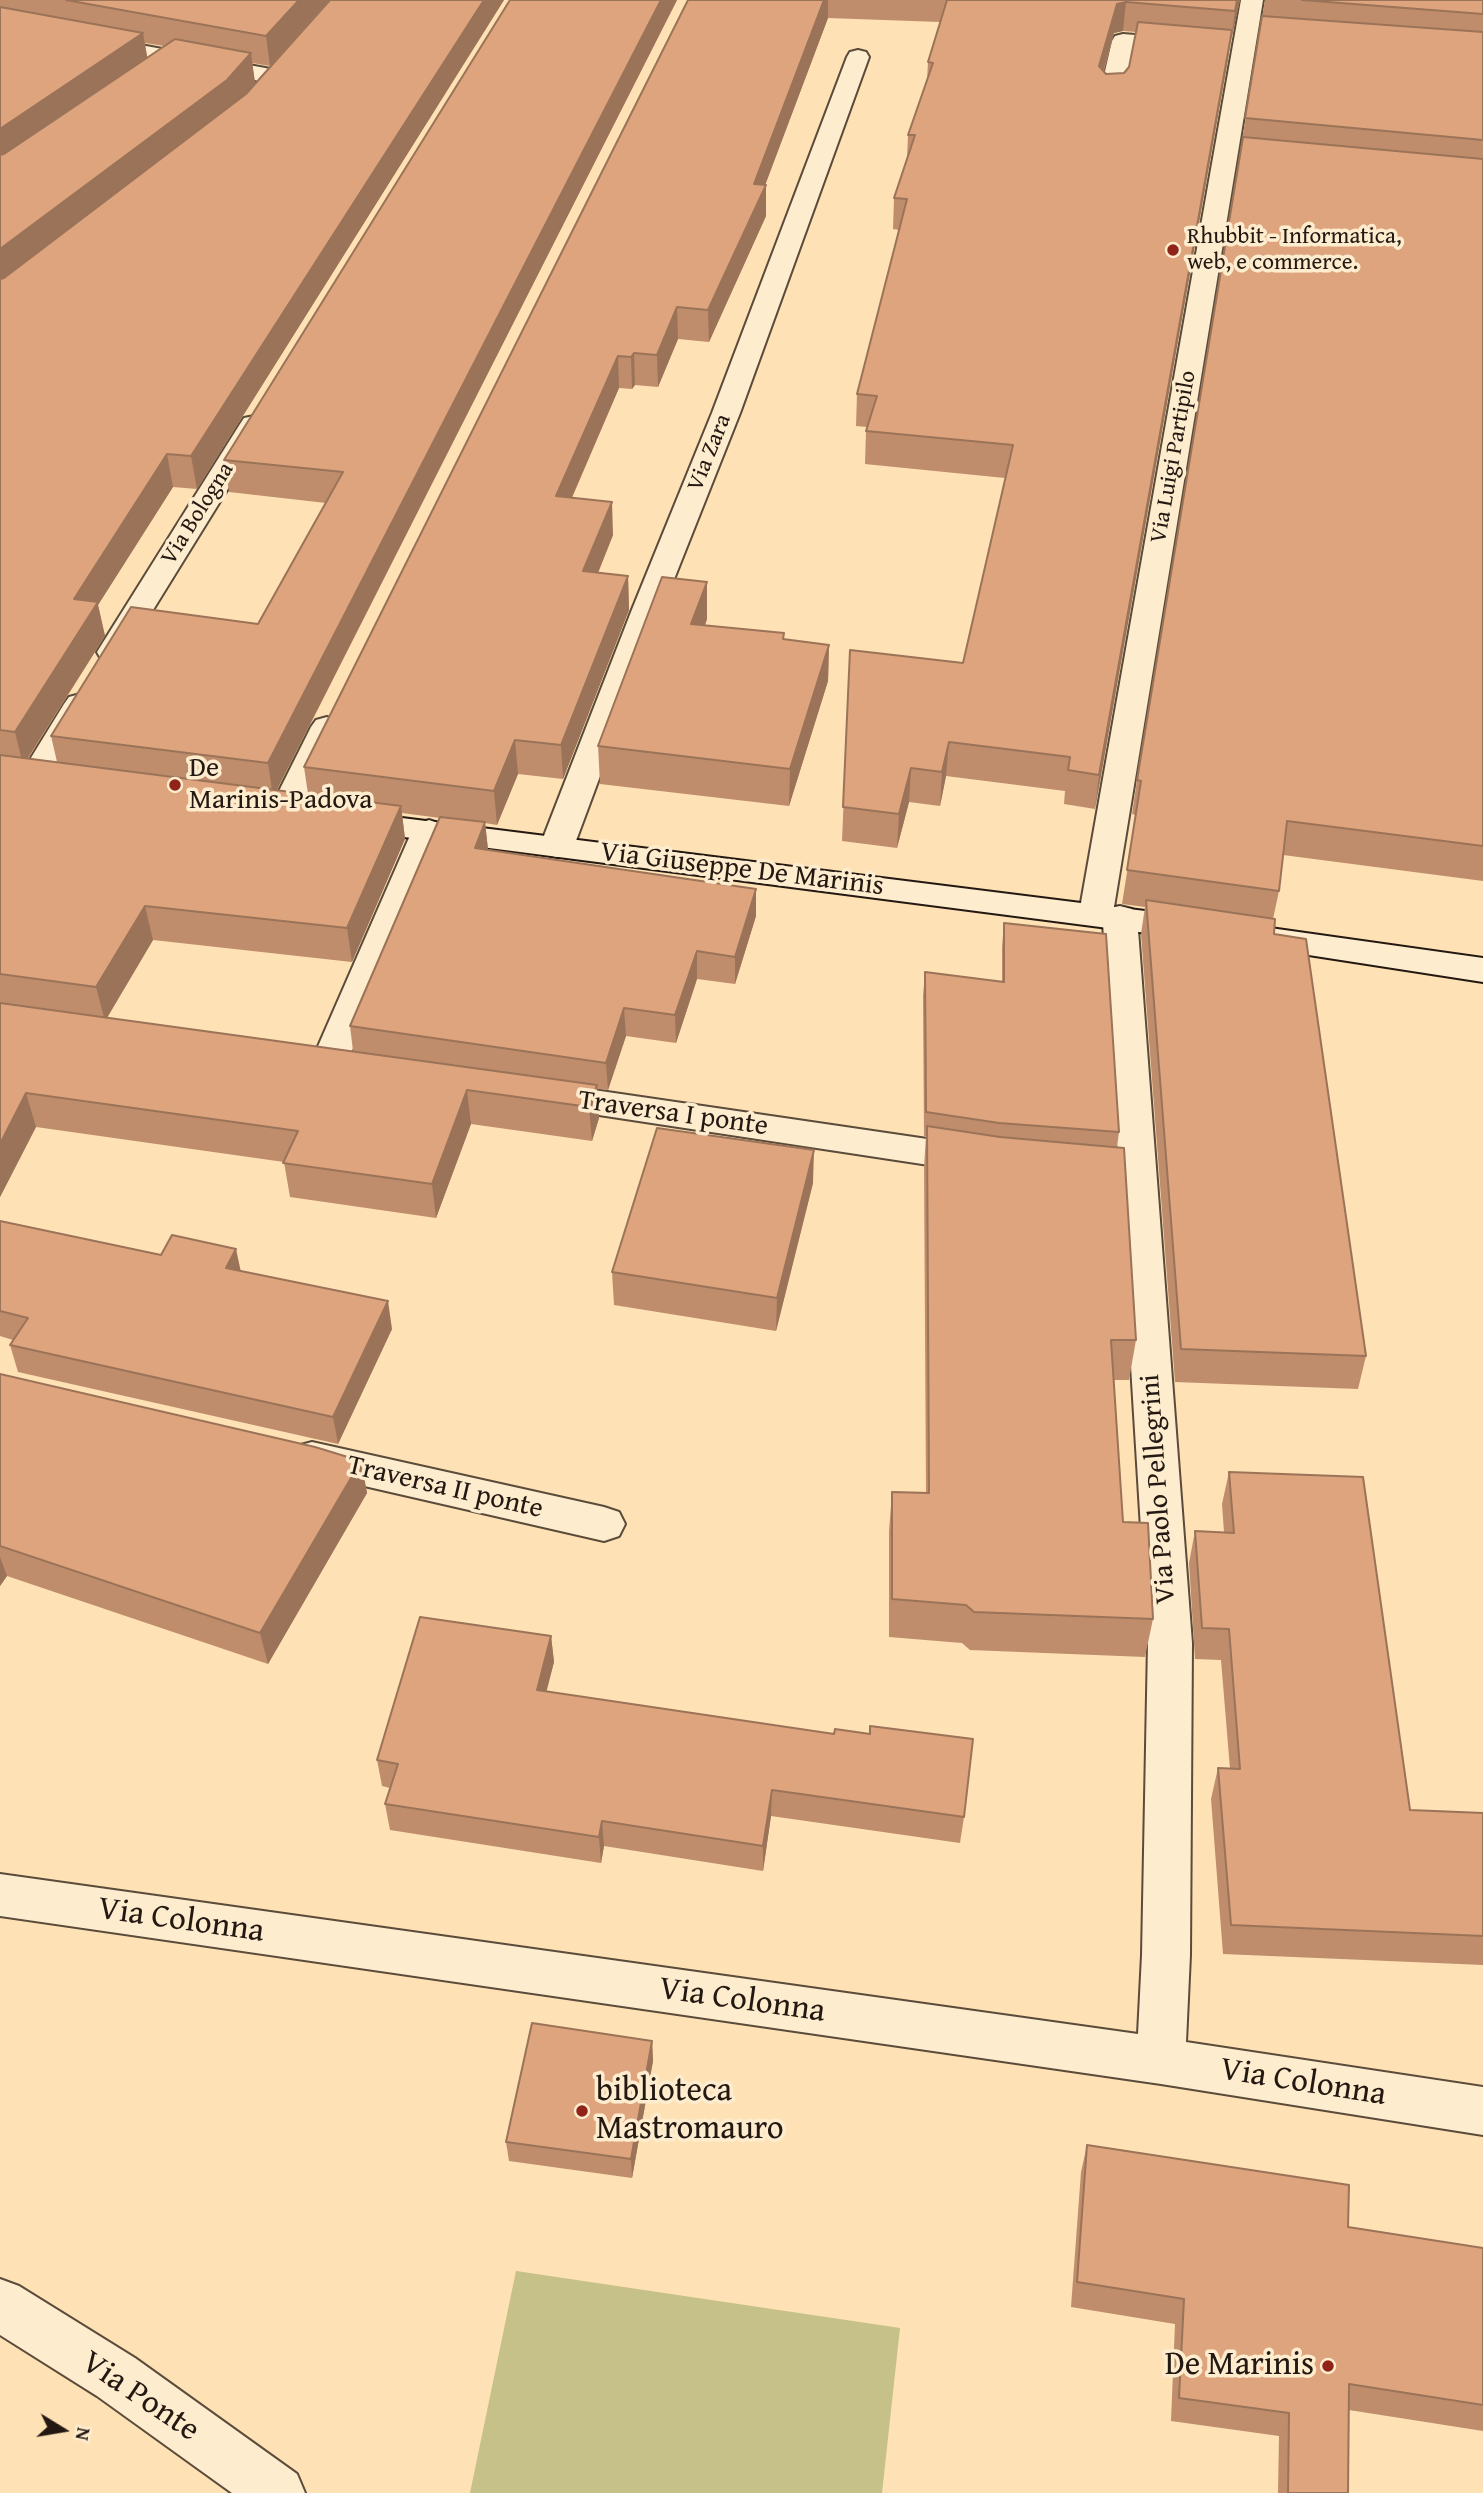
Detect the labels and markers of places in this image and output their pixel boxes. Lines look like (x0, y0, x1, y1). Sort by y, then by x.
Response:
place label: Rhubbit - Informatica, web, e commerce. (1187, 223, 1401, 277)
marker: Rhubbit - Informatica, web, e commerce. (1165, 242, 1181, 258)
place label: De Marinis-Padova (189, 752, 372, 818)
marker: De Marinis-Padova (167, 777, 183, 793)
place label: biblioteca Mastromauro (596, 2072, 784, 2150)
marker: biblioteca Mastromauro (574, 2103, 590, 2119)
place label: De Marinis (1165, 2346, 1314, 2386)
marker: De Marinis (1320, 2358, 1336, 2374)

